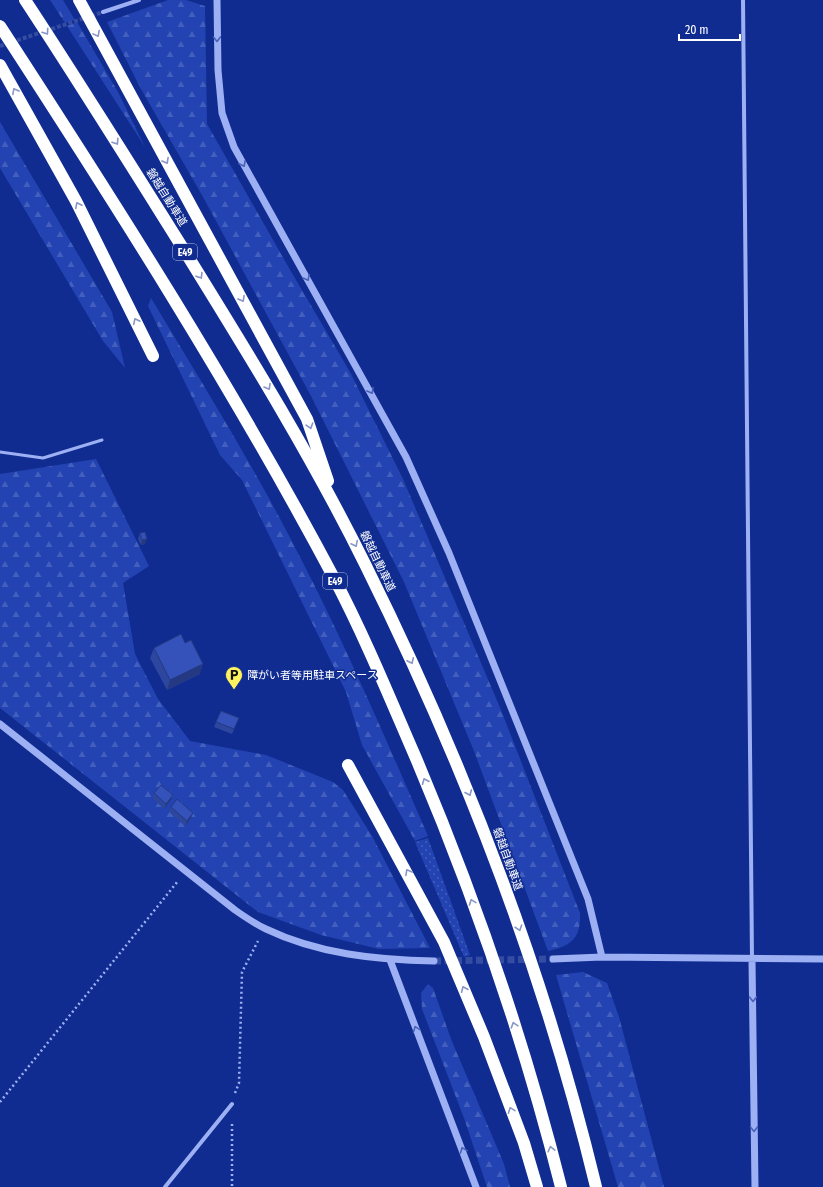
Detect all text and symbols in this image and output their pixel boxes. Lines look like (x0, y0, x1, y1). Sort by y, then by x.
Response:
scale bar (679, 16, 740, 42)
text: 20 m (685, 23, 709, 37)
one-way arrow (41, 28, 48, 35)
one-way arrow (93, 30, 100, 37)
one-way arrow (213, 36, 222, 42)
one-way arrow (12, 88, 19, 95)
one-way arrow (112, 138, 119, 145)
one-way arrow (161, 157, 168, 164)
one-way arrow (238, 160, 246, 168)
street label: 磐越自動車道 (144, 166, 190, 229)
one-way arrow (75, 201, 83, 209)
road number: E49 (173, 244, 197, 260)
one-way arrow (196, 272, 203, 279)
one-way arrow (303, 273, 310, 281)
one-way arrow (237, 295, 244, 303)
one-way arrow (133, 318, 140, 325)
one-way arrow (263, 383, 270, 390)
one-way arrow (366, 387, 374, 394)
one-way arrow (305, 423, 313, 430)
street label: 磐越自動車道 (357, 529, 398, 594)
one-way arrow (350, 540, 358, 547)
road number: E49 (323, 573, 347, 589)
one-way arrow (406, 657, 414, 664)
parking icon: 障がい者等用駐車スペース (224, 665, 244, 690)
place label: 障がい者等用駐車スペース (247, 669, 378, 682)
one-way arrow (422, 777, 430, 785)
one-way arrow (464, 788, 472, 796)
street label: 磐越自動車道 (490, 826, 525, 892)
one-way arrow (405, 869, 412, 876)
one-way arrow (468, 898, 477, 905)
one-way arrow (514, 924, 522, 931)
one-way arrow (461, 986, 469, 994)
one-way arrow (748, 996, 757, 1002)
one-way arrow (510, 1021, 519, 1028)
one-way arrow (413, 1025, 421, 1032)
one-way arrow (507, 1107, 515, 1114)
one-way arrow (750, 1126, 758, 1132)
one-way arrow (548, 1146, 556, 1152)
one-way arrow (459, 1147, 467, 1154)

